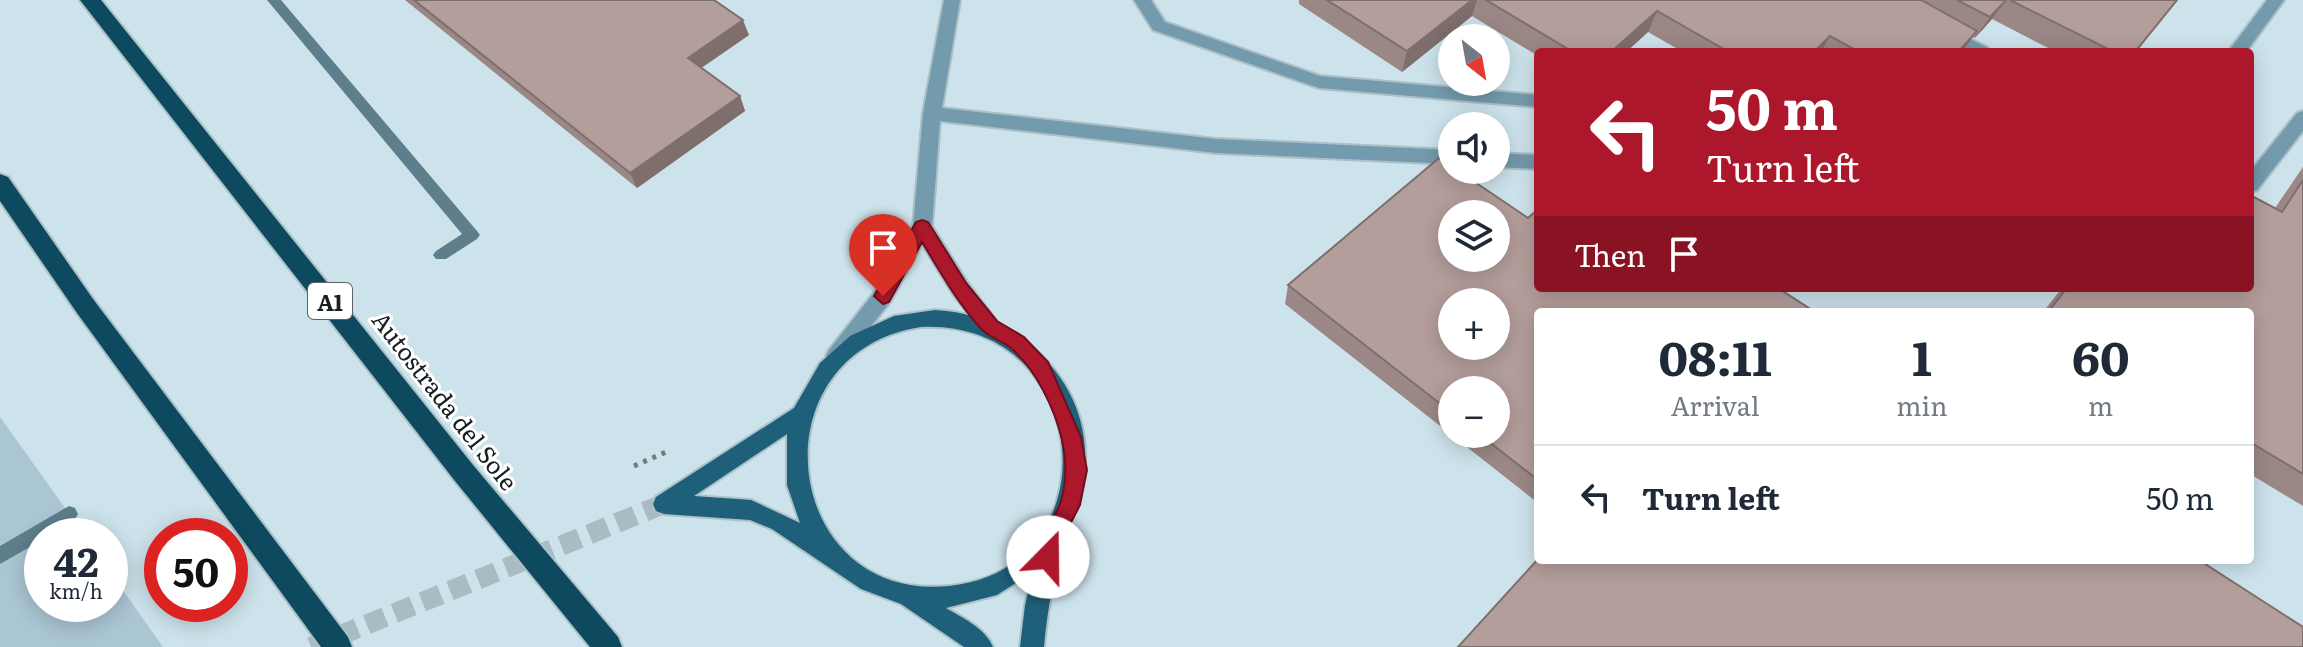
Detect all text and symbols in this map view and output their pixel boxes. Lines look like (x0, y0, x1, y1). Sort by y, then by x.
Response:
north arrow (1438, 24, 1510, 96)
map controls (1438, 24, 1510, 448)
text: 50 m (1706, 64, 1838, 147)
icon: left (1574, 80, 1678, 184)
button: sound (1438, 112, 1510, 184)
text: Turn left (1706, 140, 1860, 193)
button: layers (1438, 200, 1510, 272)
pin (849, 214, 917, 296)
icon: arrive (861, 226, 905, 270)
text: Then (1574, 232, 1646, 276)
icon: arrive (1662, 232, 1706, 276)
road number: A1 (308, 283, 352, 319)
button: + (1438, 288, 1510, 360)
street label: Autostrada del Sole (365, 303, 527, 497)
text: 08:11 (1658, 320, 1772, 391)
text: 1 (1912, 320, 1932, 391)
text: 60 (2072, 320, 2130, 391)
button: − (1438, 376, 1510, 448)
text: Arrival (1671, 385, 1760, 424)
text: min (1896, 385, 1947, 424)
text: m (2088, 385, 2113, 424)
icon: left (1574, 475, 1618, 519)
text: Turn left (1642, 475, 1780, 519)
text: 50 m (2146, 475, 2214, 519)
position arrow (1006, 515, 1090, 599)
speed limit sign: 50 (144, 518, 248, 622)
text: 42 (53, 530, 99, 589)
text: km/h (49, 575, 103, 605)

